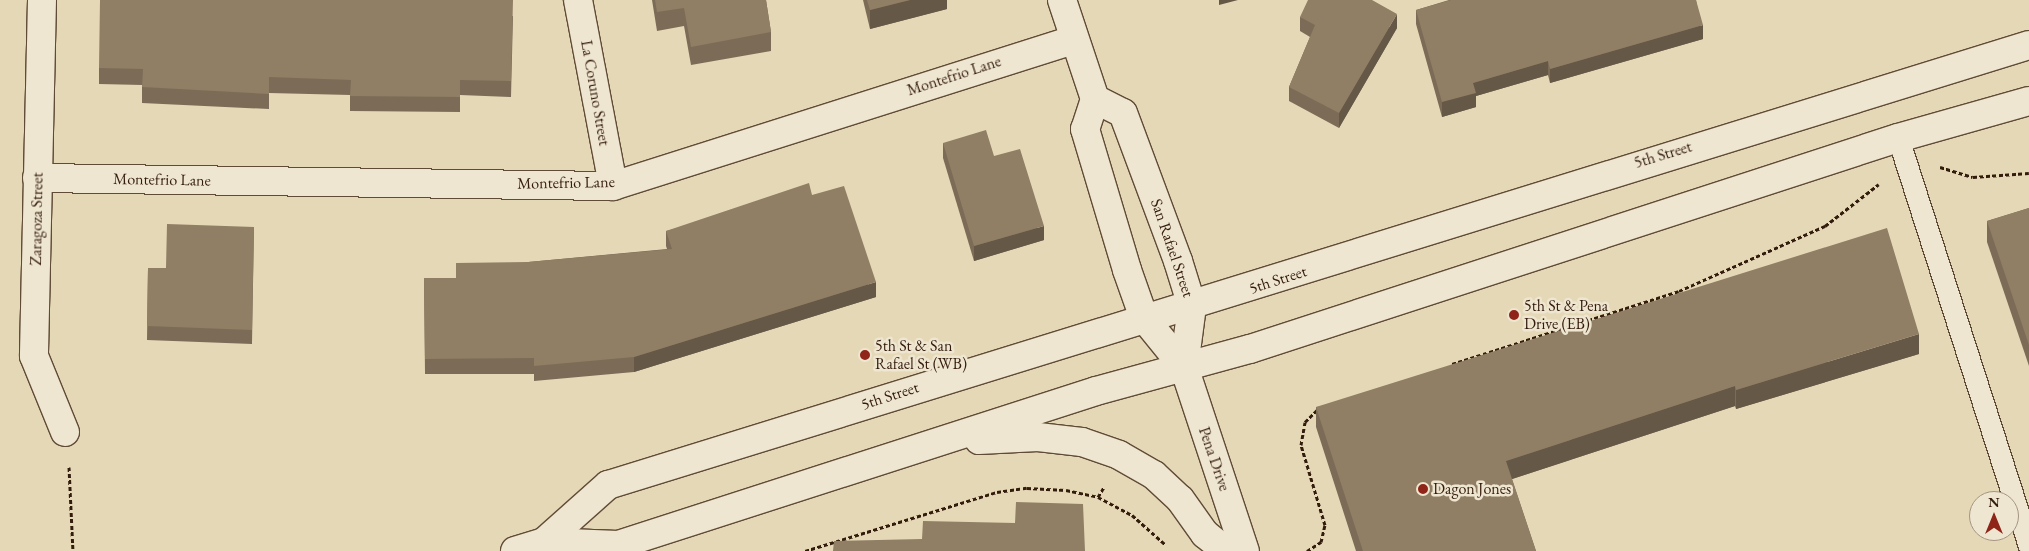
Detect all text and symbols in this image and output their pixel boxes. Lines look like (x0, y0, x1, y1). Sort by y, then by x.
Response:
street label: La Coruno Street (576, 39, 614, 147)
street label: Montefrio Lane (905, 52, 1003, 100)
street label: 5th Street (1632, 137, 1694, 173)
street label: Montefrio Lane (113, 170, 211, 190)
street label: Zaragoza Street (27, 172, 47, 266)
street label: Montefrio Lane (517, 173, 615, 193)
street label: San Rafael Street (1146, 196, 1198, 300)
street label: 5th Street (1247, 262, 1309, 298)
place label: 5th St & Pena Drive (EB) (1524, 296, 1608, 334)
marker: 5th St & Pena Drive (EB) (1508, 309, 1520, 321)
place label: 5th St & San Rafael St (WB) (875, 336, 967, 374)
marker: 5th St & San Rafael St (WB) (859, 349, 871, 361)
street label: 5th Street (859, 378, 921, 414)
street label: Pena Drive (1194, 424, 1234, 494)
place label: Dagon Jones (1433, 479, 1511, 499)
marker: Dagon Jones (1417, 483, 1429, 495)
north arrow (1969, 491, 2019, 541)
text: N (1988, 493, 2000, 511)

